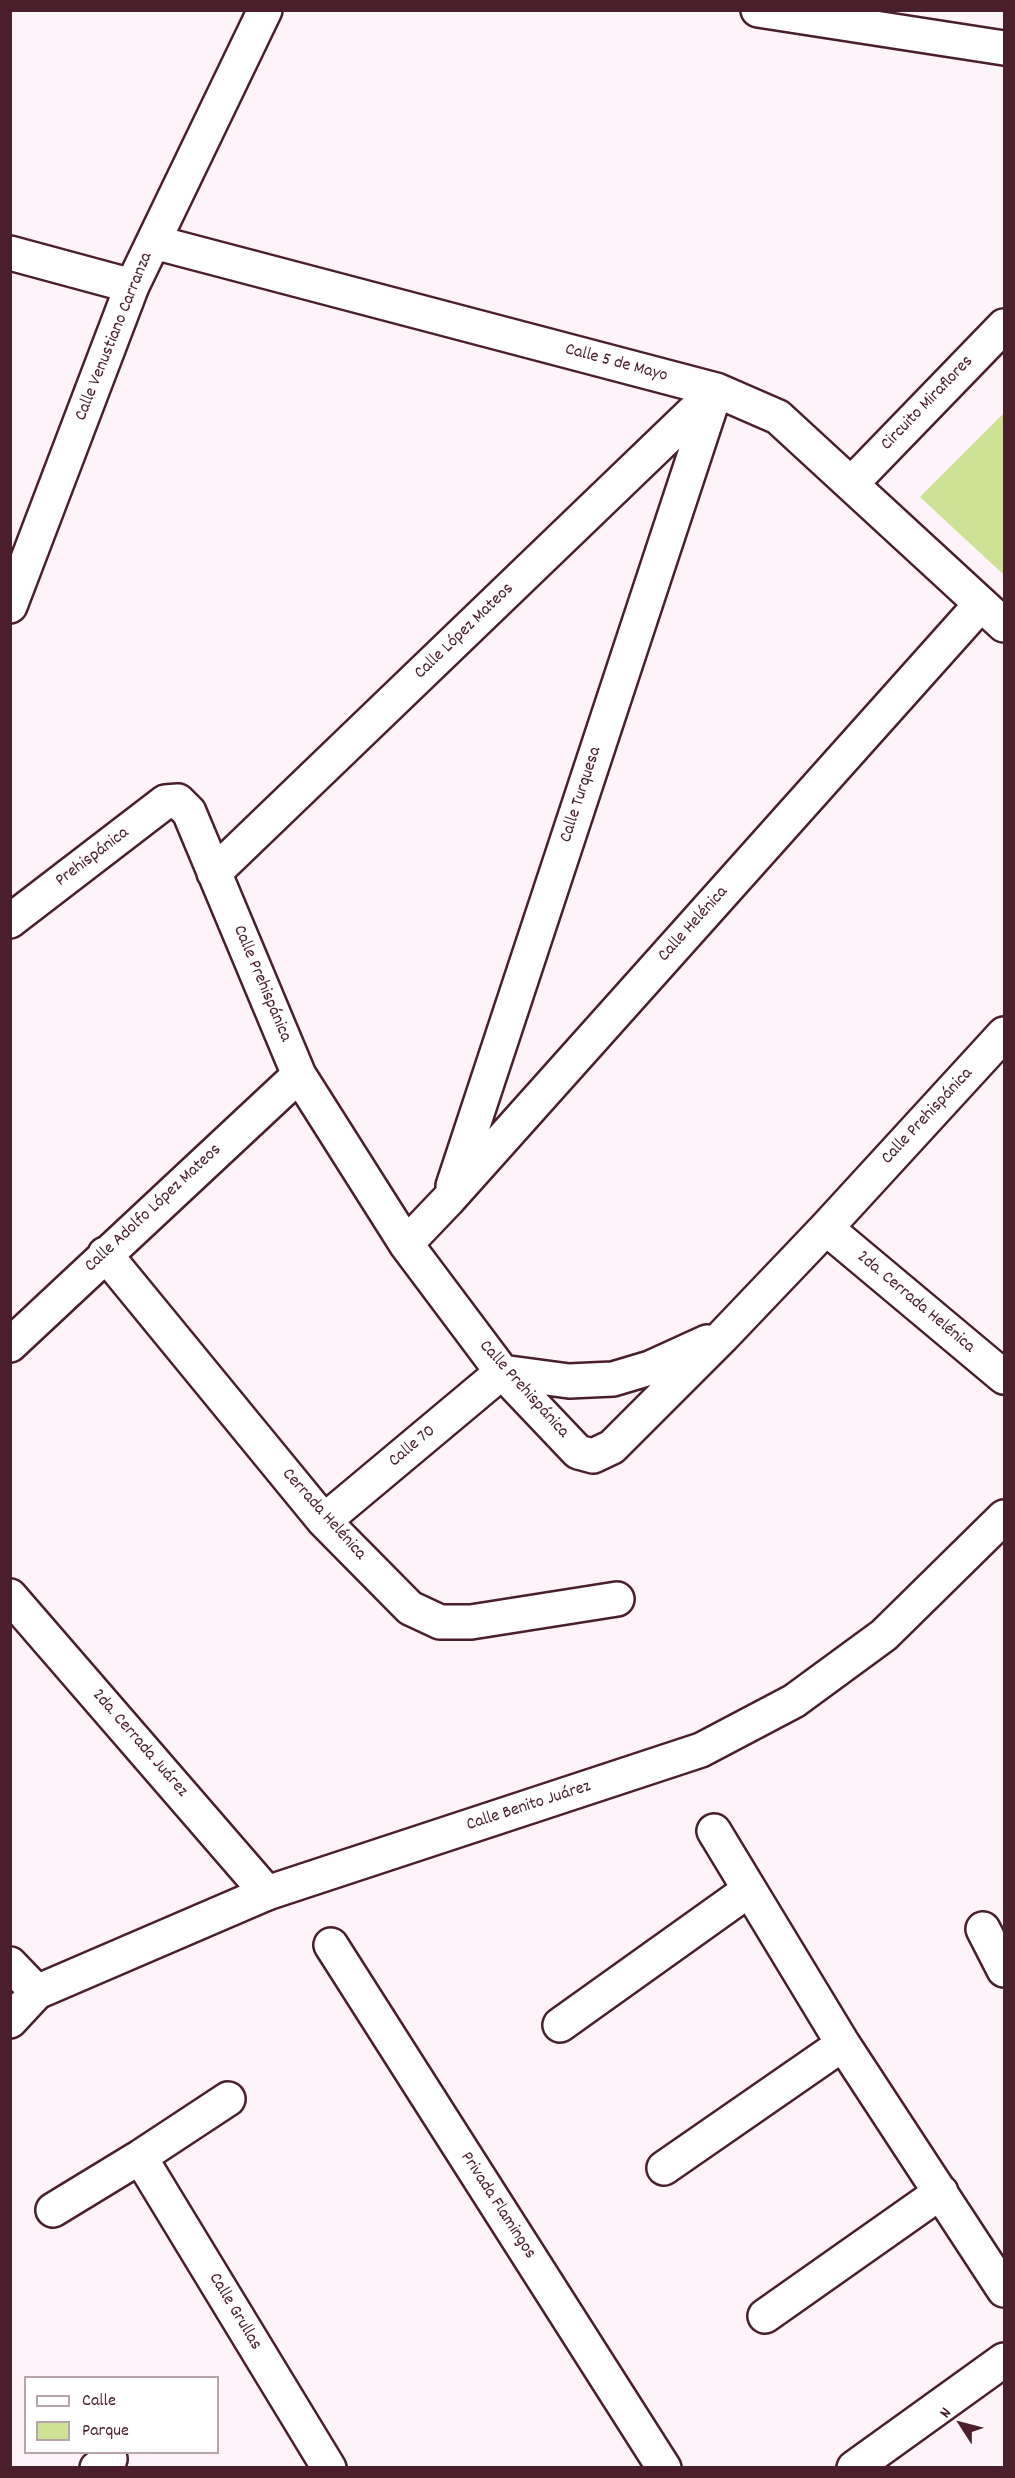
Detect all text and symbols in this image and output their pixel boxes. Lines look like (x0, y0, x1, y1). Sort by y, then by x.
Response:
street label: Calle Venustiano Carranza (71, 250, 159, 424)
street label: Calle 5 de Mayo (562, 340, 670, 388)
street label: Circuito Miraflores (877, 352, 979, 456)
street label: Calle López Mateos (411, 579, 519, 685)
street label: Calle Turquesa (556, 744, 608, 846)
street label: Prehispánica (52, 823, 134, 893)
street label: Calle Helénica (654, 883, 734, 967)
street label: Calle Prehispánica (227, 923, 295, 1045)
street label: Calle Prehispánica (878, 1064, 978, 1170)
street label: Calle Adolfo López Mateos (81, 1140, 227, 1278)
street label: 2da. Cerrada Helénica (851, 1247, 979, 1359)
street label: Calle Prehispánica (473, 1337, 573, 1443)
street label: Calle 70 (385, 1421, 441, 1473)
street label: Cerrada Helénica (276, 1465, 370, 1565)
street label: 2da. Cerrada Juárez (86, 1686, 192, 1802)
street label: Calle Benito Juárez (464, 1777, 594, 1837)
street label: Privada Flamingos (454, 2148, 540, 2264)
street label: Calle Grullas (203, 2270, 265, 2354)
legend (24, 2376, 219, 2454)
text: Calle (82, 2389, 116, 2414)
north arrow (931, 2394, 991, 2454)
text: N (934, 2403, 958, 2423)
text: Parque (82, 2419, 129, 2444)

